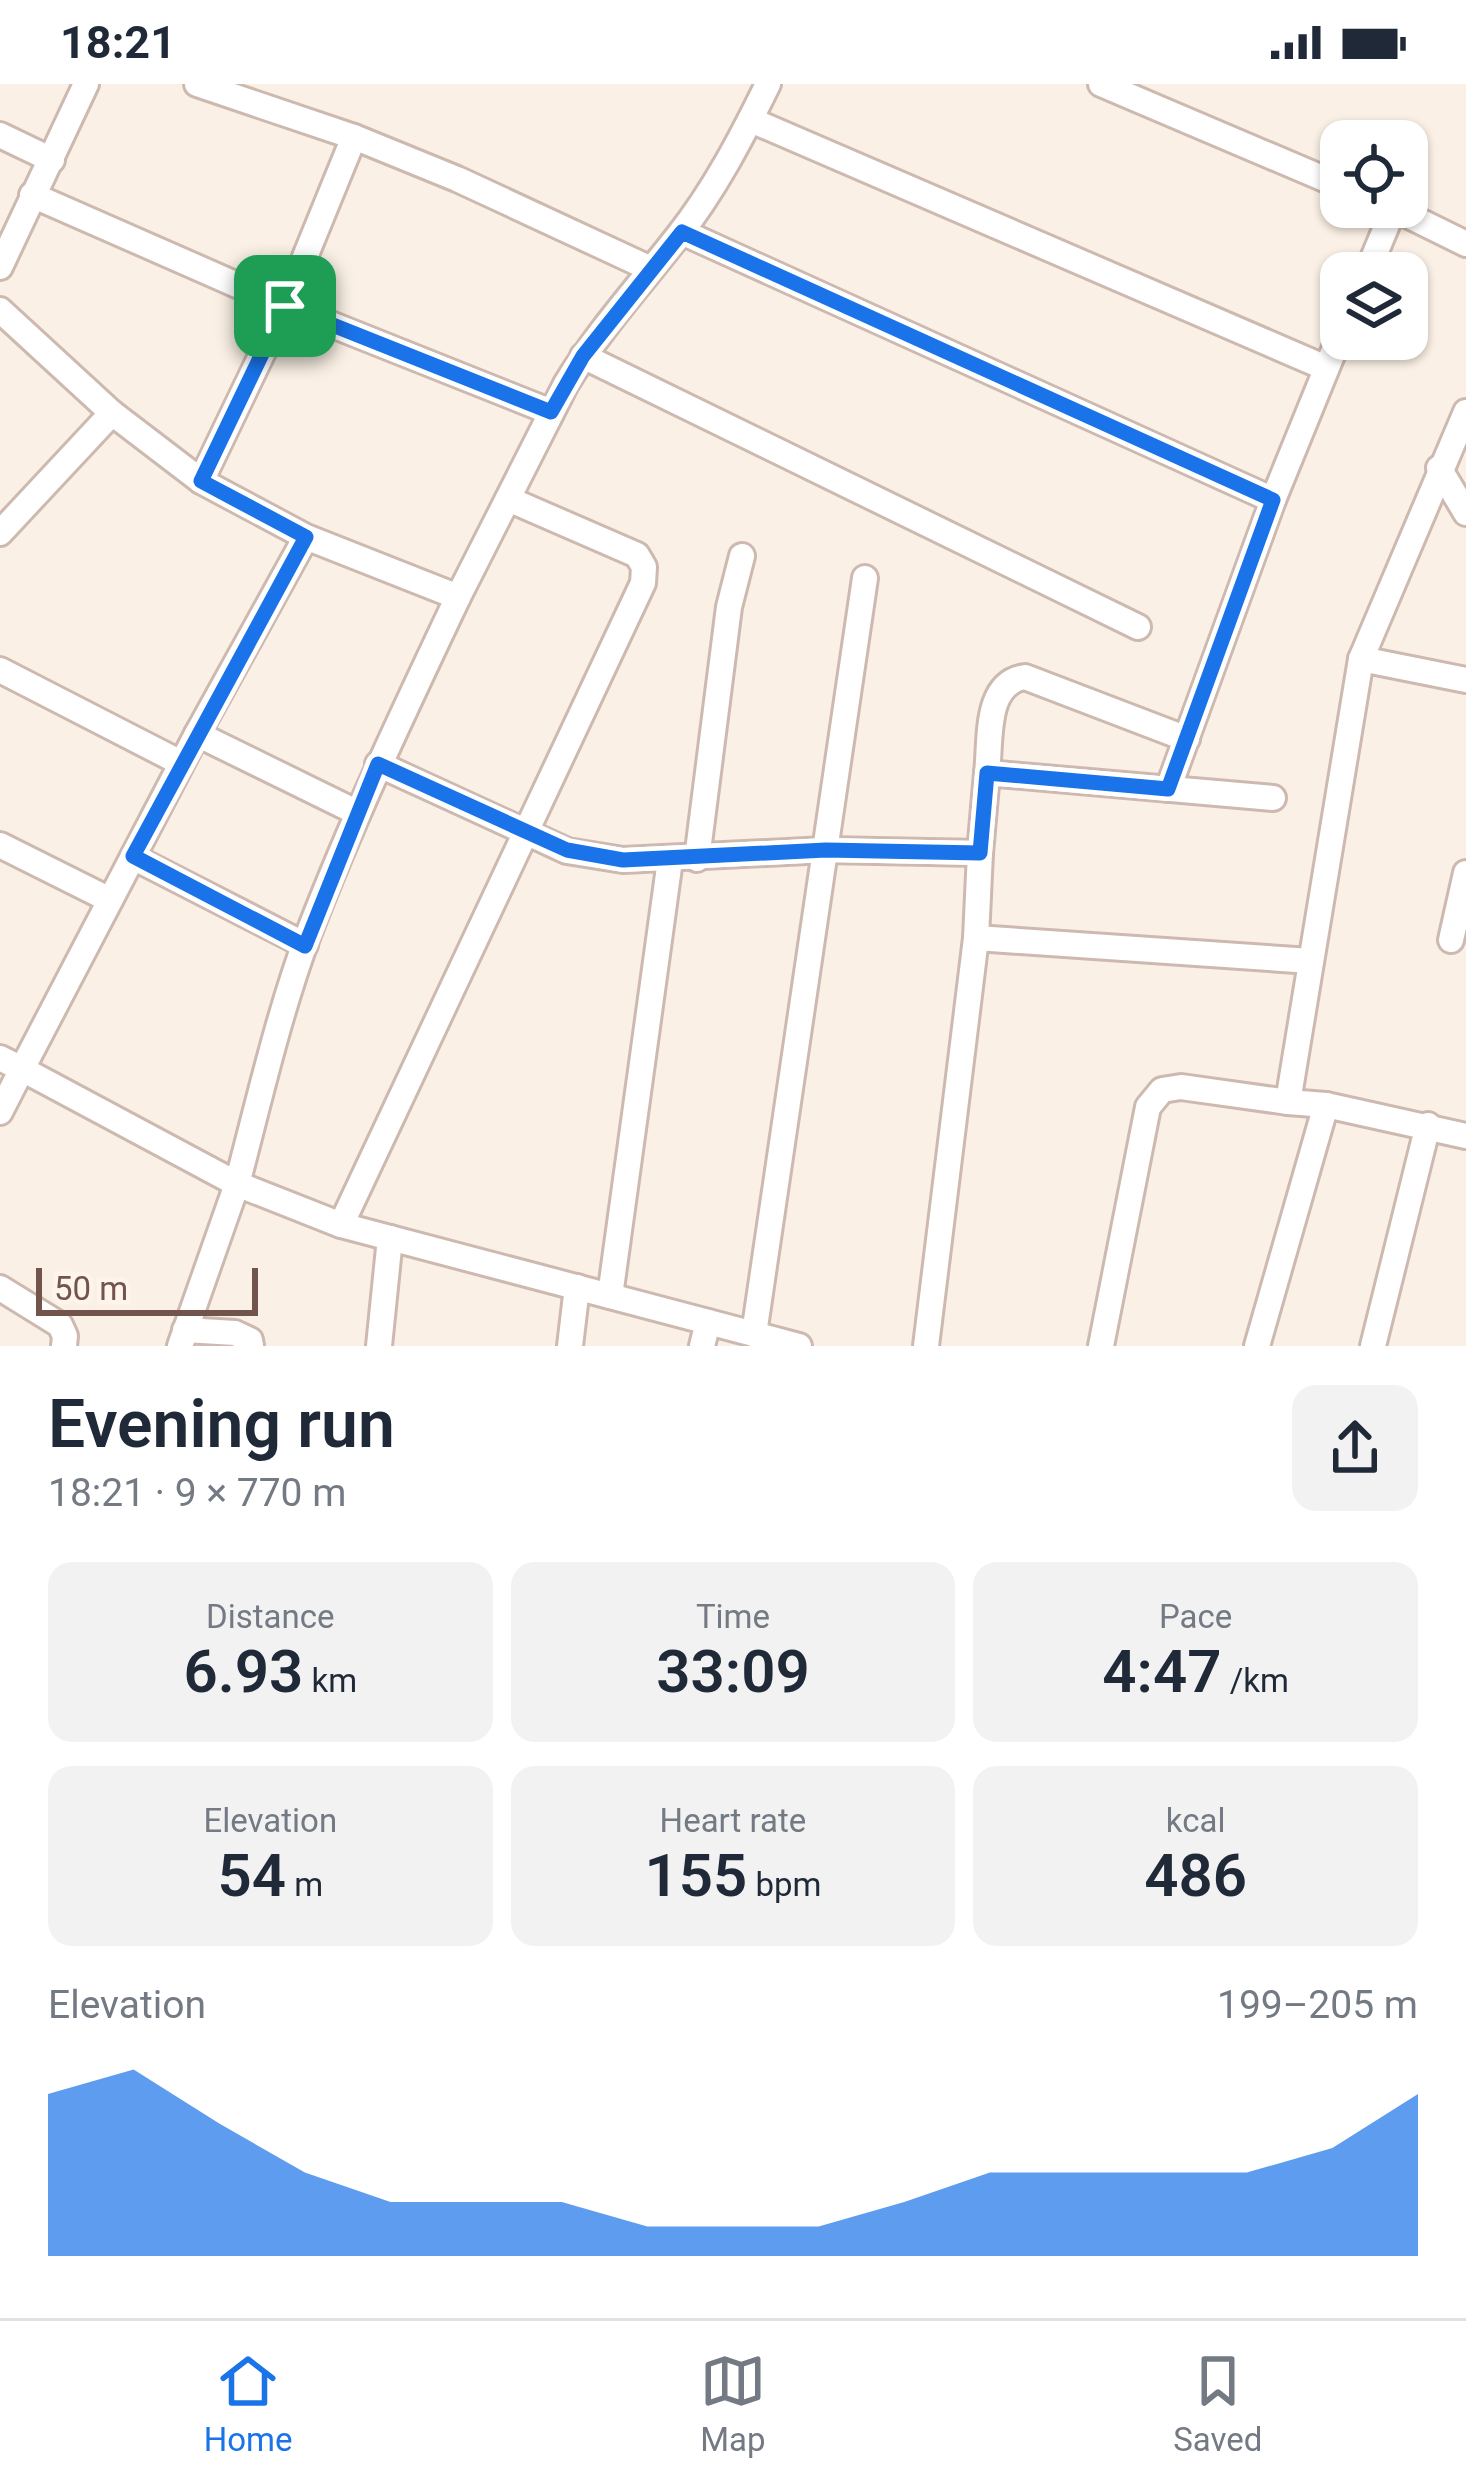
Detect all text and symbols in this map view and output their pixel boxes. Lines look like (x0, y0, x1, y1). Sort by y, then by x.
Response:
text: 18:21 (60, 16, 176, 69)
map controls (1320, 120, 1428, 360)
button: locate (1320, 120, 1428, 228)
button: layers (1320, 252, 1428, 360)
pin (234, 255, 336, 357)
icon: arrive (252, 273, 318, 339)
scale bar (36, 1262, 258, 1315)
text: 50 m (54, 1269, 128, 1308)
button: share (1292, 1385, 1418, 1511)
text: Evening run (48, 1386, 395, 1463)
text: 18:21 · 9 × 770 m (48, 1470, 346, 1516)
text: Distance (206, 1597, 335, 1636)
text: Time (696, 1597, 770, 1636)
text: Pace (1159, 1597, 1232, 1636)
text: 6.93 (183, 1636, 303, 1707)
text: 33:09 (656, 1636, 810, 1707)
text: 4:47 (1102, 1636, 1222, 1707)
text: km (303, 1661, 357, 1700)
text: /km (1222, 1661, 1289, 1700)
text: Elevation (204, 1801, 337, 1840)
text: Heart rate (660, 1801, 806, 1840)
text: kcal (1166, 1801, 1225, 1840)
text: 54 (217, 1840, 286, 1911)
text: 155 (644, 1840, 747, 1911)
text: 486 (1144, 1840, 1247, 1911)
text: m (286, 1865, 323, 1904)
text: bpm (747, 1865, 822, 1904)
text: Elevation (48, 1982, 206, 2028)
text: 199–205 m (1217, 1982, 1418, 2028)
tab: Home (204, 2348, 292, 2459)
tab: Map (700, 2348, 766, 2459)
tab: Saved (1173, 2348, 1262, 2459)

